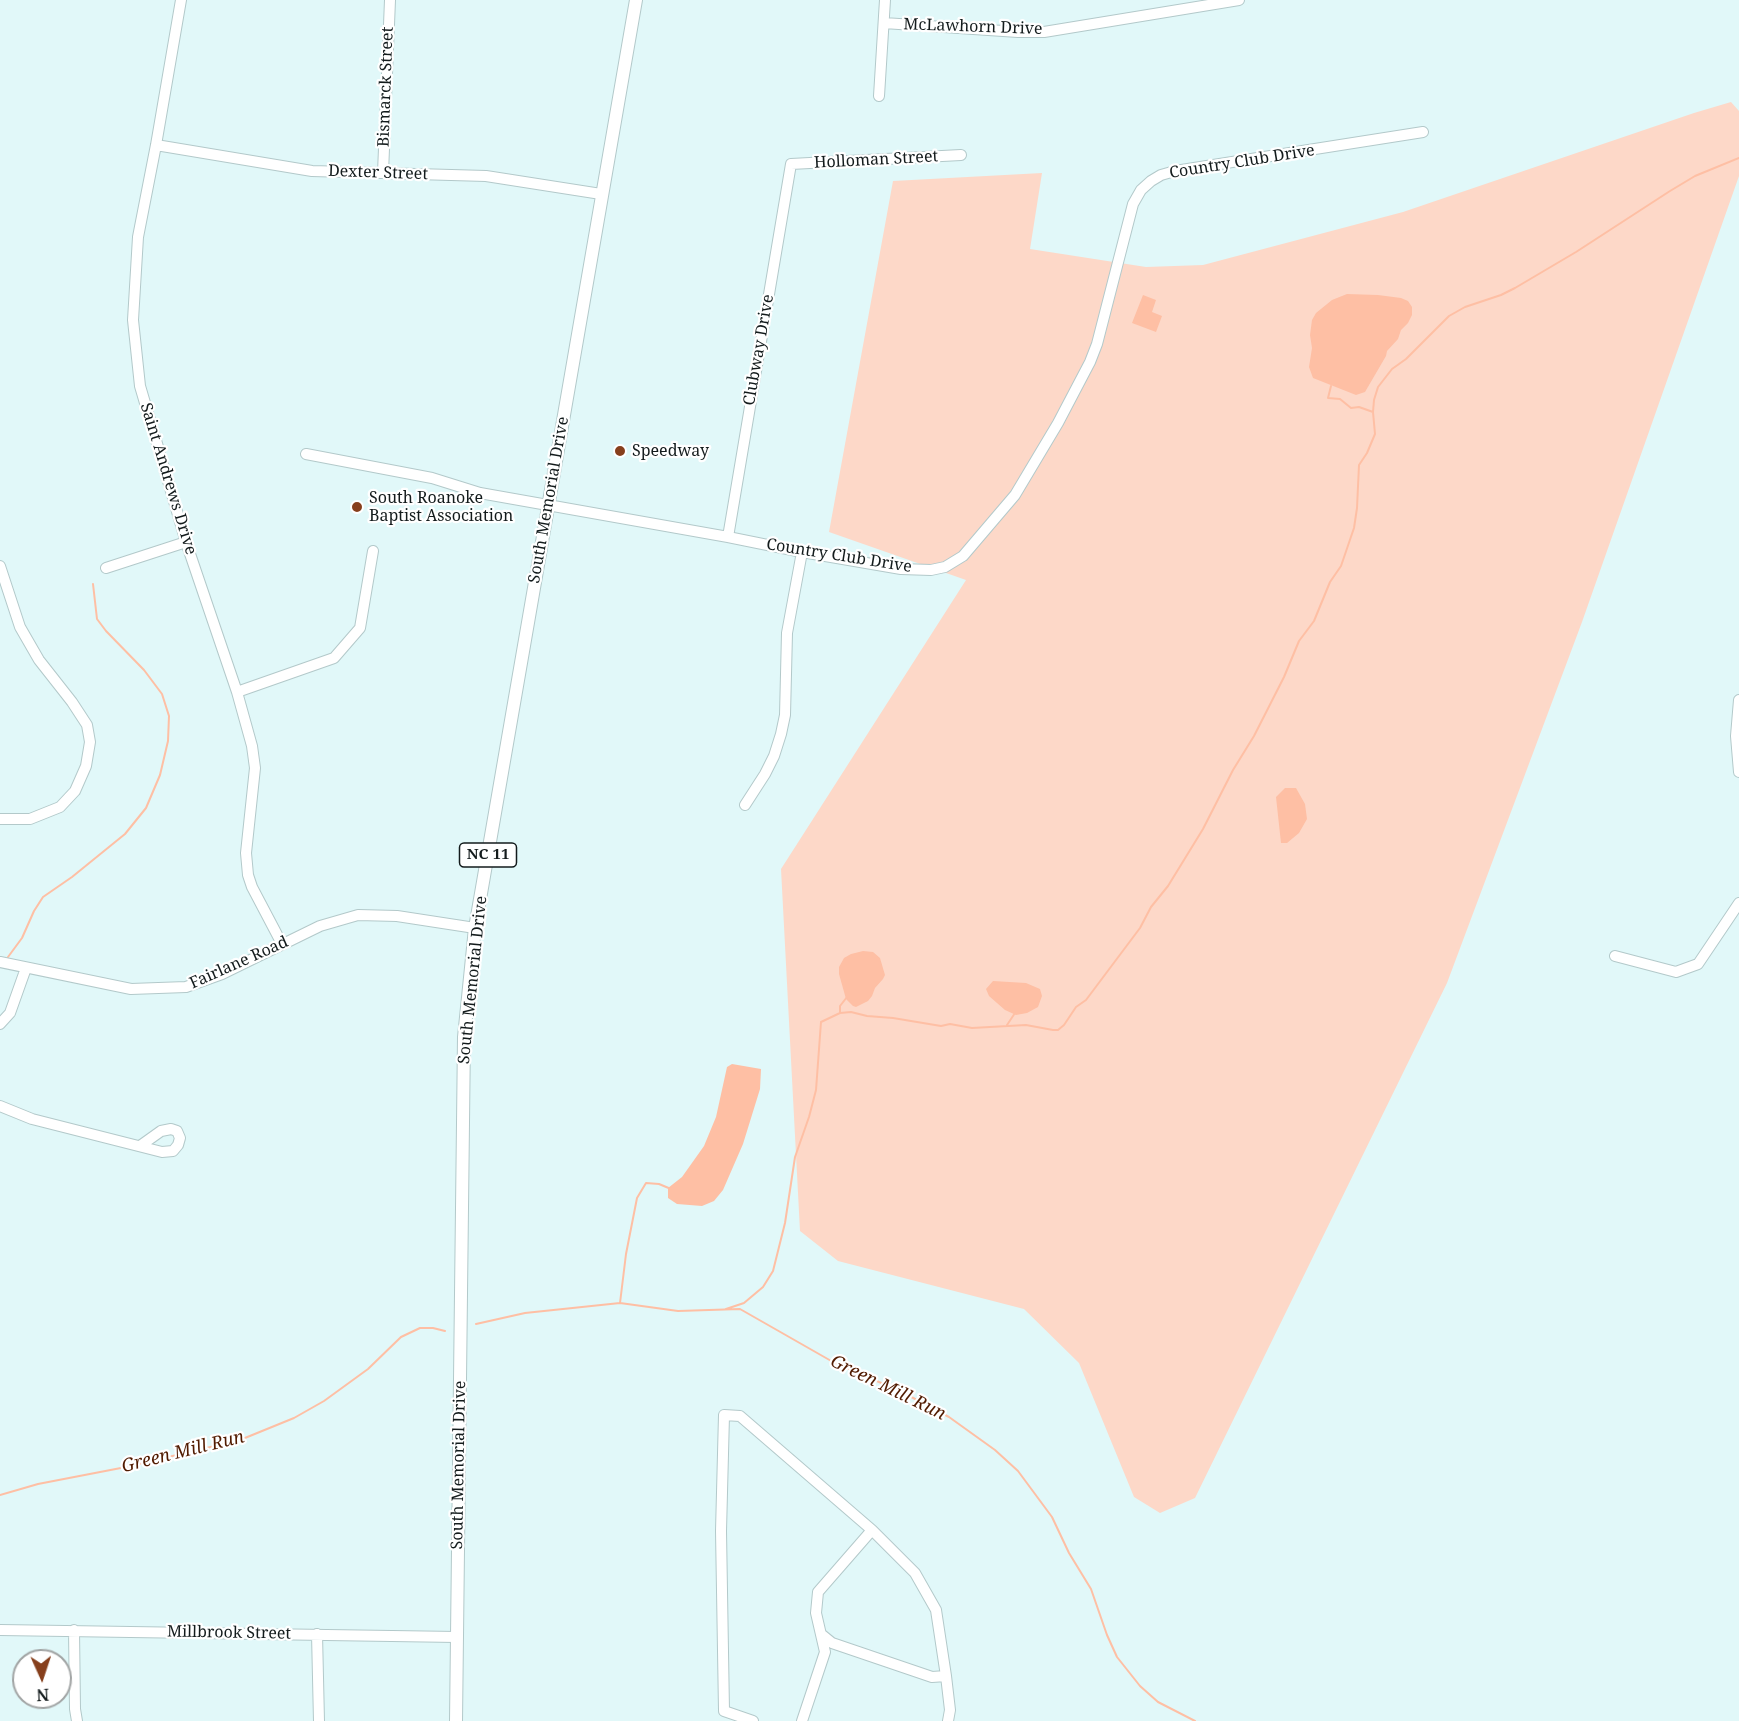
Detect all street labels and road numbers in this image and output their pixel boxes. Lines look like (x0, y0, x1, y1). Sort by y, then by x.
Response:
street label: McLawhorn Drive (903, 15, 1043, 39)
street label: Bismarck Street (374, 26, 398, 148)
street label: Country Club Drive (1168, 141, 1316, 183)
street label: Holloman Street (813, 147, 939, 173)
street label: Dexter Street (328, 162, 428, 184)
street label: Clubway Drive (740, 293, 778, 407)
street label: Saint Andrews Drive (136, 401, 200, 557)
street label: South Memorial Drive (525, 415, 573, 585)
street label: Country Club Drive (765, 535, 913, 577)
road number: NC 11 (460, 843, 516, 867)
street label: South Memorial Drive (455, 895, 491, 1065)
street label: Fairlane Road (187, 933, 291, 993)
street label: South Memorial Drive (448, 1380, 470, 1550)
street label: Millbrook Street (167, 1622, 291, 1644)

